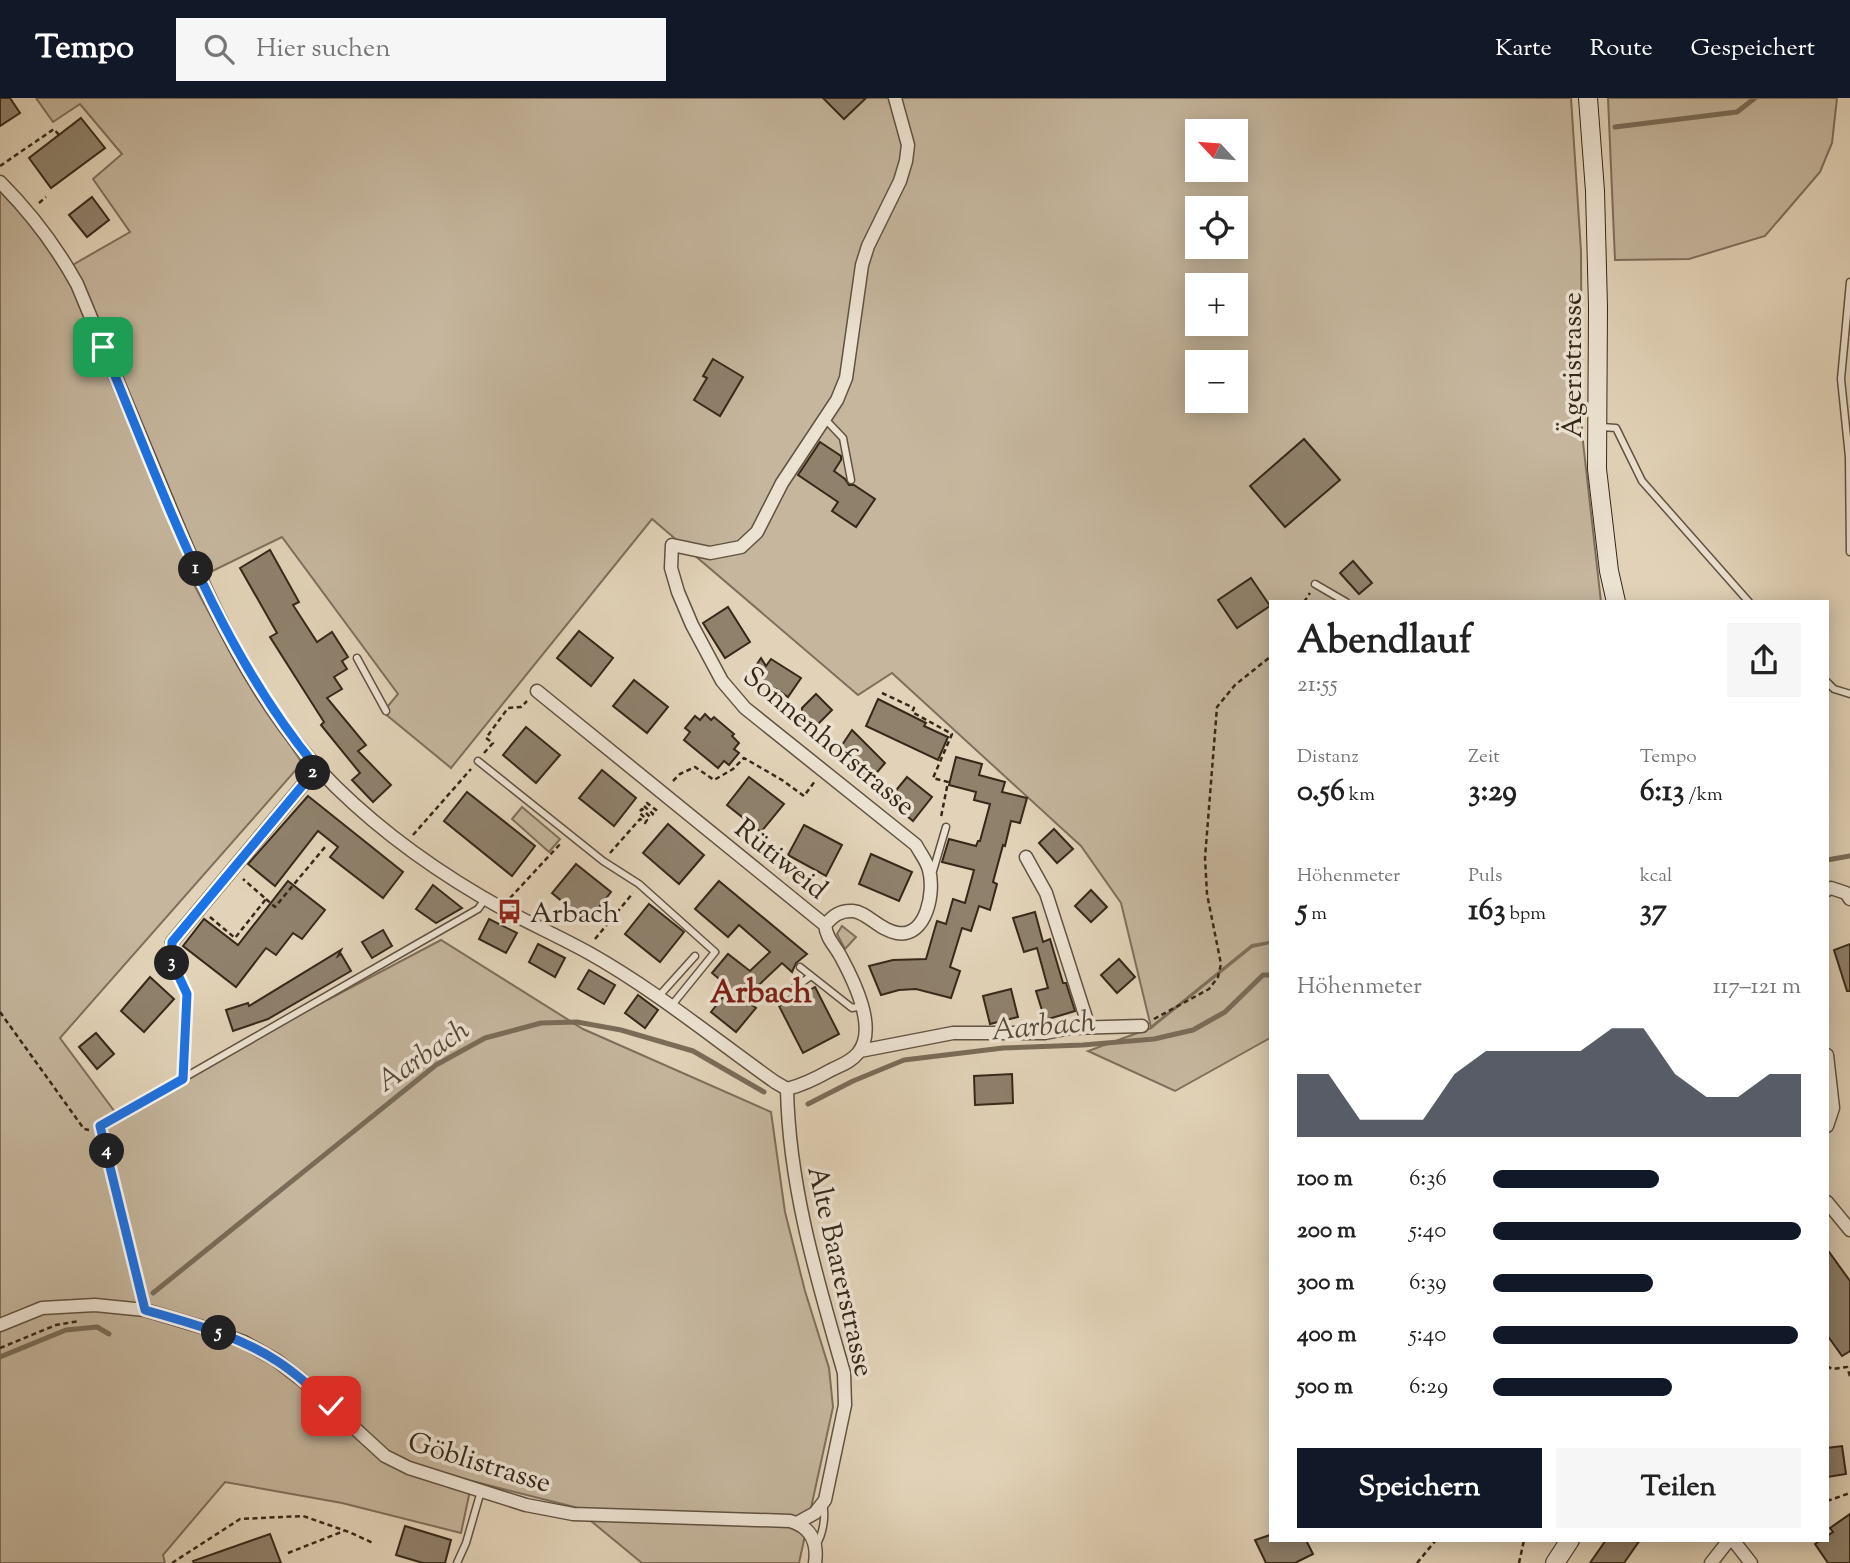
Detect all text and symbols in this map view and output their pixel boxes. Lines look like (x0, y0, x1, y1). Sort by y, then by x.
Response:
search box (176, 18, 666, 81)
text: Tempo (35, 25, 134, 73)
icon: search (200, 30, 238, 68)
text: Hier suchen (256, 31, 391, 68)
text: Karte (1495, 32, 1552, 66)
text: Route (1590, 32, 1653, 66)
text: Gespeichert (1691, 32, 1815, 66)
north arrow (1185, 119, 1248, 182)
map controls (1185, 119, 1248, 413)
button: locate (1185, 196, 1248, 259)
button: + (1185, 273, 1248, 336)
street label: Ägeristrasse (1554, 292, 1594, 438)
pin (73, 317, 133, 377)
icon: arrive (84, 328, 122, 366)
button: − (1185, 350, 1248, 413)
pin: 1 (178, 552, 214, 587)
text: 1 (192, 555, 199, 582)
text: Abendlauf (1297, 616, 1472, 670)
button: share (1727, 623, 1801, 697)
street label: Sonnenhofstrasse (733, 658, 923, 827)
text: 21:55 (1297, 669, 1338, 702)
text: Distanz (1297, 744, 1359, 771)
text: Zeit (1468, 744, 1500, 771)
text: Tempo (1640, 744, 1697, 771)
pin: 2 (296, 756, 330, 790)
text: 2 (308, 759, 317, 786)
text: 0.56 (1297, 771, 1345, 814)
text: 3:29 (1468, 771, 1517, 814)
text: 6:13 (1640, 771, 1684, 814)
text: km (1345, 782, 1375, 809)
text: /km (1684, 782, 1723, 809)
street label: Rütiweid (725, 810, 835, 910)
text: Höhenmeter (1297, 863, 1400, 890)
text: Puls (1468, 863, 1503, 890)
text: kcal (1640, 863, 1672, 890)
text: 5 (1297, 890, 1307, 933)
text: 163 (1468, 890, 1506, 933)
text: 37 (1640, 890, 1667, 933)
place label: Arbach (530, 895, 619, 935)
bus stop icon: Arbach (496, 898, 524, 926)
text: m (1307, 901, 1327, 928)
text: bpm (1506, 901, 1546, 928)
pin: 3 (154, 946, 190, 980)
text: 3 (168, 949, 175, 976)
district label: Arbach (710, 971, 812, 1017)
text: Höhenmeter (1297, 971, 1422, 1004)
text: 117–121 m (1713, 971, 1801, 1004)
water label: Aarbach (989, 1001, 1098, 1053)
water label: Aarbach (368, 1010, 479, 1104)
pin: 4 (90, 1134, 124, 1168)
text: 4 (102, 1137, 111, 1164)
street label: Alte Baarerstrasse (795, 1162, 883, 1381)
text: 100 m (1297, 1163, 1353, 1196)
text: 6:36 (1409, 1163, 1447, 1196)
text: 200 m (1297, 1215, 1356, 1248)
text: 5:40 (1409, 1215, 1446, 1248)
text: 300 m (1297, 1267, 1354, 1300)
text: 6:39 (1409, 1267, 1446, 1300)
pin: 5 (202, 1316, 236, 1350)
text: 5 (215, 1319, 222, 1346)
text: 400 m (1297, 1319, 1357, 1352)
text: 5:40 (1409, 1319, 1446, 1352)
text: 500 m (1297, 1371, 1353, 1404)
text: 6:29 (1409, 1371, 1448, 1404)
pin (301, 1376, 361, 1436)
icon: check (312, 1387, 350, 1425)
street label: Göblistrasse (403, 1423, 556, 1505)
button: Speichern (1297, 1448, 1542, 1528)
button: Teilen (1556, 1448, 1801, 1528)

